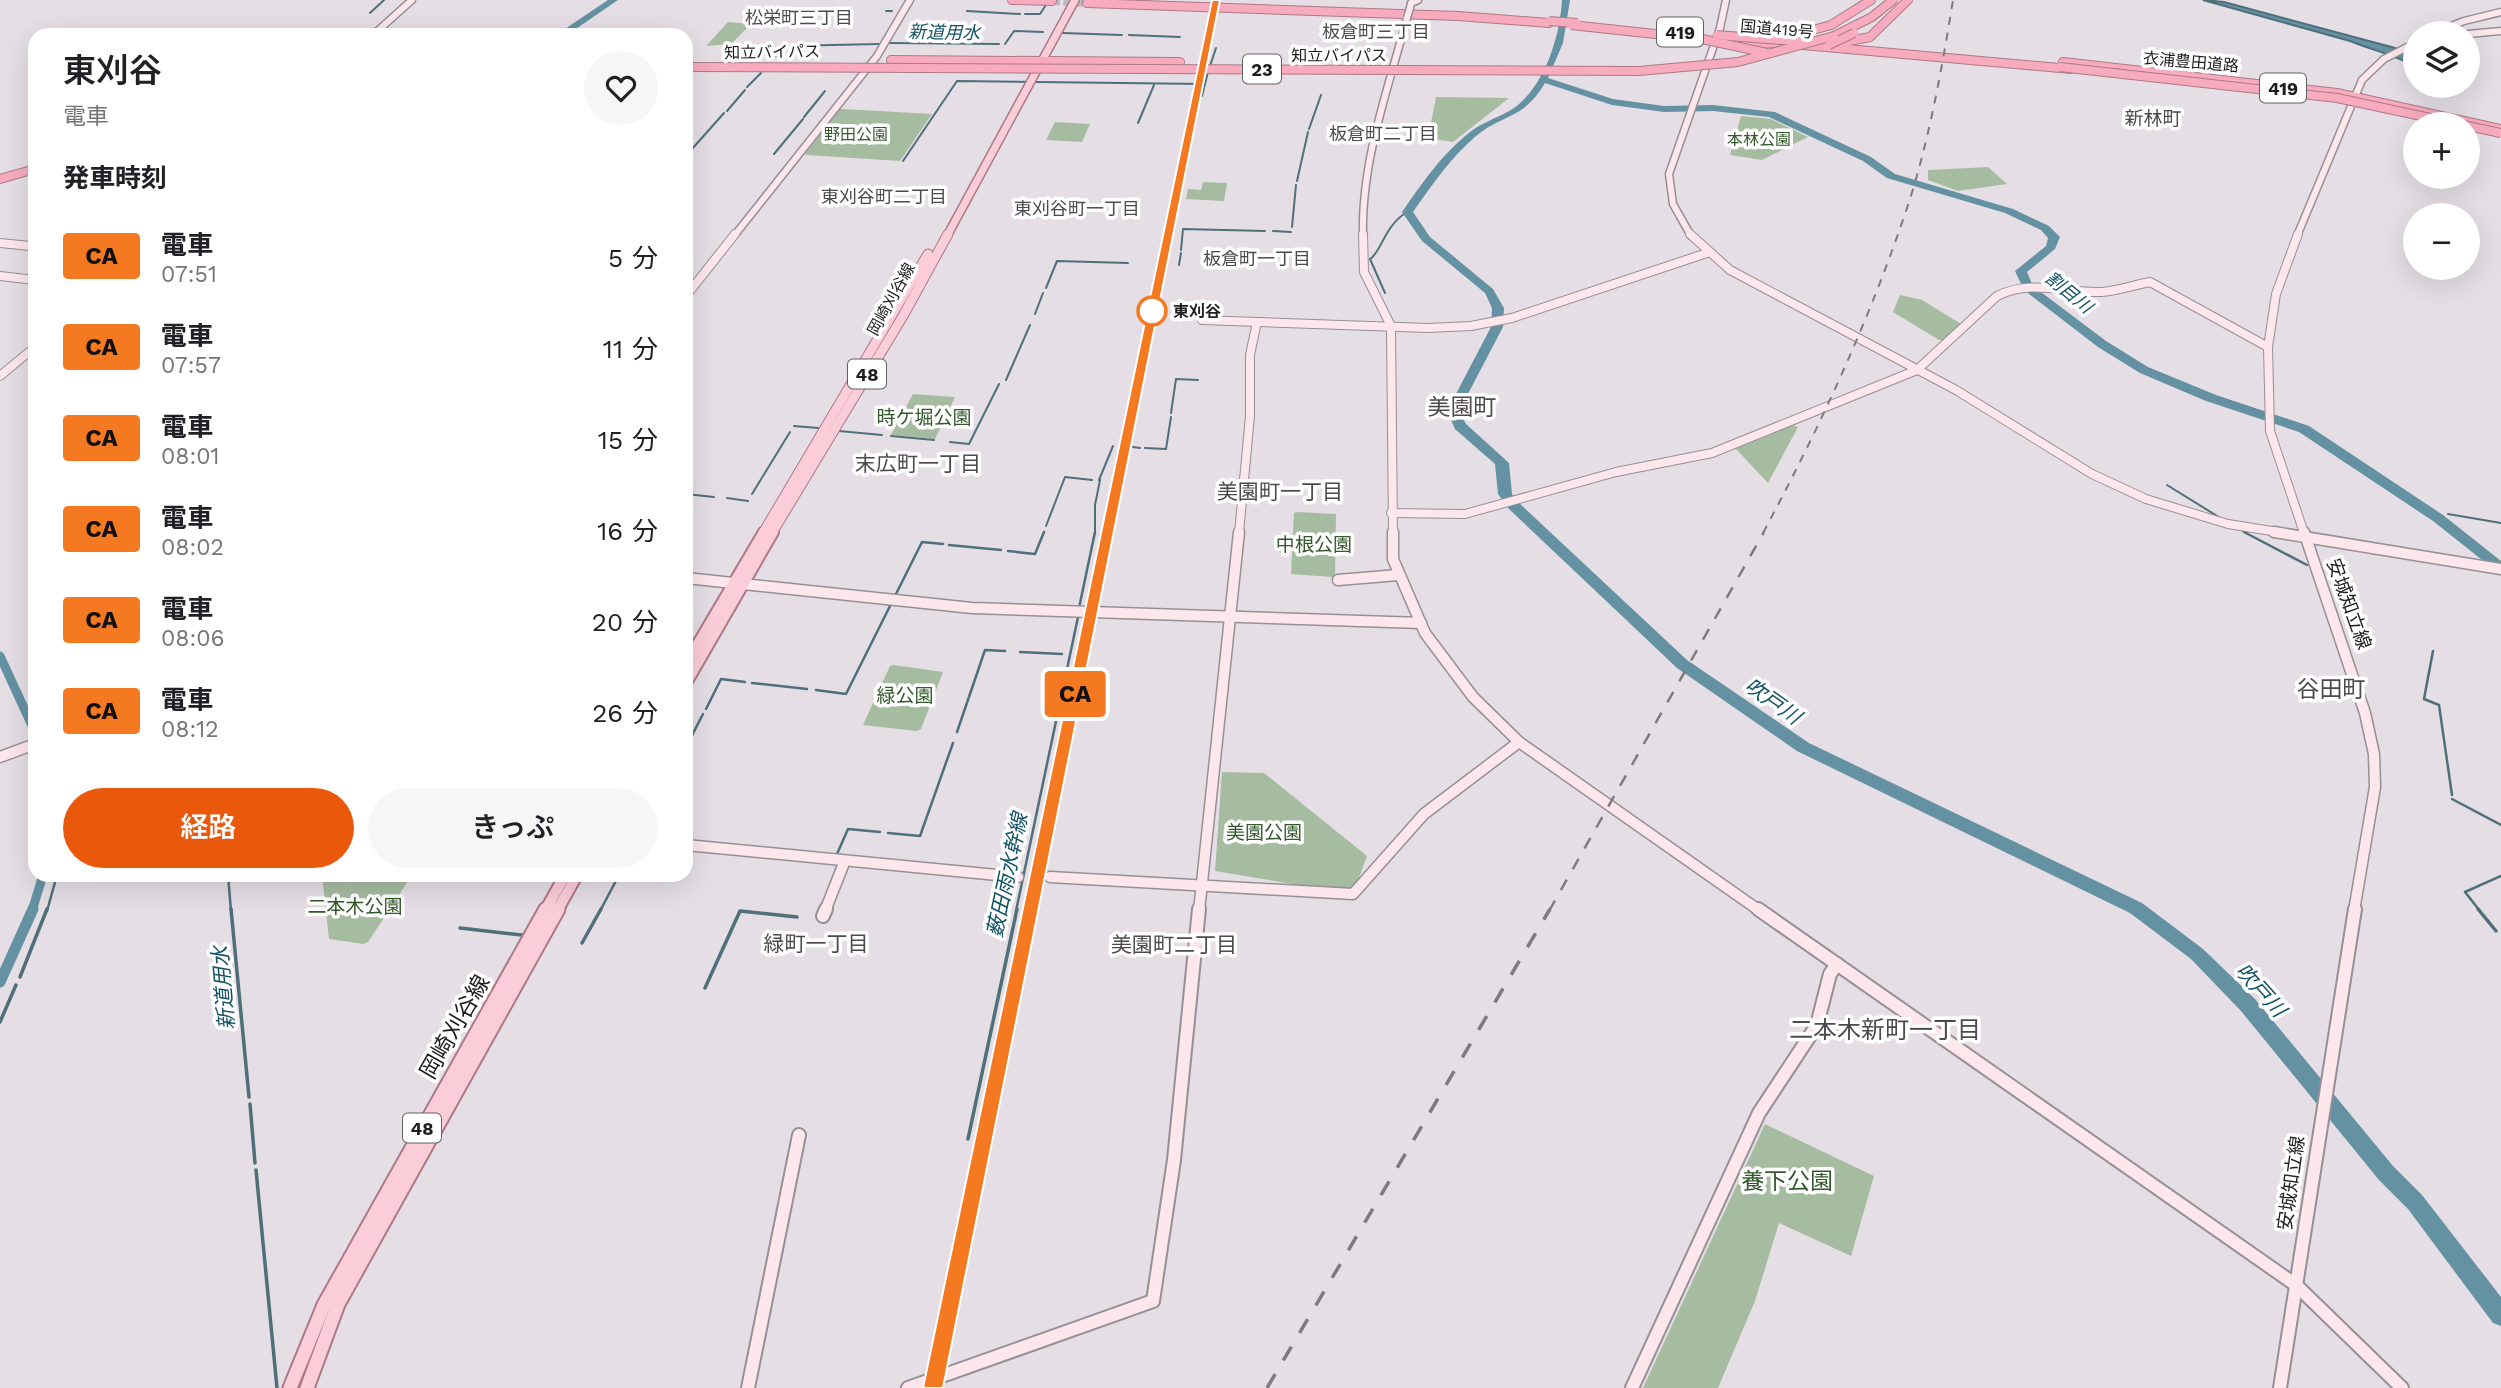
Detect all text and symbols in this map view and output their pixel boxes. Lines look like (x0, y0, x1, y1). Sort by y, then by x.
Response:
district label: 松栄町三丁目 (745, 7, 853, 28)
street label: 国道419号 (1739, 16, 1815, 42)
road number: 419 (1657, 17, 1703, 46)
water label: 新道用水 (908, 21, 982, 43)
district label: 板倉町三丁目 (1322, 21, 1430, 42)
map controls (2403, 21, 2480, 280)
button: layers (2403, 21, 2480, 98)
street label: 知立バイパス (724, 42, 820, 62)
street label: 知立バイパス (1291, 46, 1387, 65)
street label: 衣浦豊田道路 (2142, 48, 2240, 76)
text: 東刈谷 (63, 51, 162, 90)
button: heart (584, 51, 658, 125)
road number: 23 (1243, 55, 1281, 84)
road number: 419 (2260, 74, 2306, 102)
text: 電車 (63, 103, 109, 130)
district label: 新林町 (2124, 107, 2182, 130)
button: + (2403, 112, 2480, 189)
district label: 板倉町二丁目 (1329, 123, 1437, 144)
park label: 野田公園 (824, 125, 888, 144)
park label: 本林公園 (1727, 130, 1791, 149)
text: 発車時刻 (63, 163, 167, 193)
district label: 東刈谷町二丁目 (821, 186, 947, 207)
district label: 東刈谷町一丁目 (1014, 198, 1140, 219)
button: − (2403, 203, 2480, 280)
text: 電車 (161, 230, 213, 260)
text: CA (85, 242, 118, 270)
text: 5 分 (608, 243, 658, 273)
district label: 板倉町一丁目 (1203, 248, 1311, 269)
street label: 岡崎刈谷線 (863, 259, 919, 339)
text: 07:51 (161, 261, 217, 288)
water label: 割目川 (2041, 267, 2098, 318)
marker: 東刈谷 (1137, 296, 1167, 326)
place label: 東刈谷 (1173, 302, 1221, 321)
text: 電車 (161, 321, 213, 351)
text: CA (85, 333, 118, 361)
text: 11 分 (603, 334, 658, 364)
text: 07:57 (161, 352, 221, 379)
road number: 48 (848, 360, 886, 388)
district label: 美園町 (1428, 394, 1497, 421)
park label: 時ケ堀公園 (876, 406, 972, 429)
text: 電車 (161, 412, 213, 442)
text: CA (85, 424, 118, 452)
text: 15 分 (598, 425, 658, 455)
text: 08:01 (161, 443, 220, 470)
district label: 末広町一丁目 (855, 451, 981, 476)
district label: 美園町一丁目 (1217, 479, 1343, 504)
text: 電車 (161, 503, 213, 533)
text: CA (85, 515, 118, 543)
text: 16 分 (597, 516, 658, 546)
park label: 中根公園 (1276, 533, 1352, 556)
text: 08:02 (161, 534, 224, 561)
street label: 安城知立線 (2322, 555, 2376, 653)
text: 電車 (161, 594, 213, 624)
text: CA (85, 606, 118, 634)
text: 20 分 (592, 607, 658, 637)
text: 08:06 (161, 625, 225, 652)
line badge: CA (1044, 671, 1106, 717)
water label: 吹戸川 (1740, 673, 1808, 730)
district label: 谷田町 (2297, 676, 2366, 703)
text: CA (1059, 680, 1091, 708)
park label: 緑公園 (876, 684, 934, 707)
text: 電車 (161, 685, 213, 715)
text: CA (85, 697, 118, 725)
text: 26 分 (592, 698, 658, 728)
text: 08:12 (161, 716, 219, 743)
button: 経路 (63, 788, 354, 868)
button: きっぷ (368, 788, 658, 868)
water label: 薮田雨水幹線 (982, 808, 1033, 939)
park label: 美園公園 (1226, 821, 1302, 844)
park label: 二本木公園 (307, 895, 403, 918)
district label: 緑町一丁目 (764, 931, 869, 956)
district label: 美園町二丁目 (1111, 932, 1237, 957)
water label: 新道用水 (207, 943, 239, 1031)
water label: 吹戸川 (2231, 958, 2293, 1023)
street label: 岡崎刈谷線 (415, 970, 495, 1084)
district label: 二本木新町一丁目 (1789, 1016, 1981, 1044)
road number: 48 (403, 1114, 441, 1142)
street label: 安城知立線 (2273, 1134, 2309, 1232)
park label: 養下公園 (1741, 1168, 1833, 1195)

